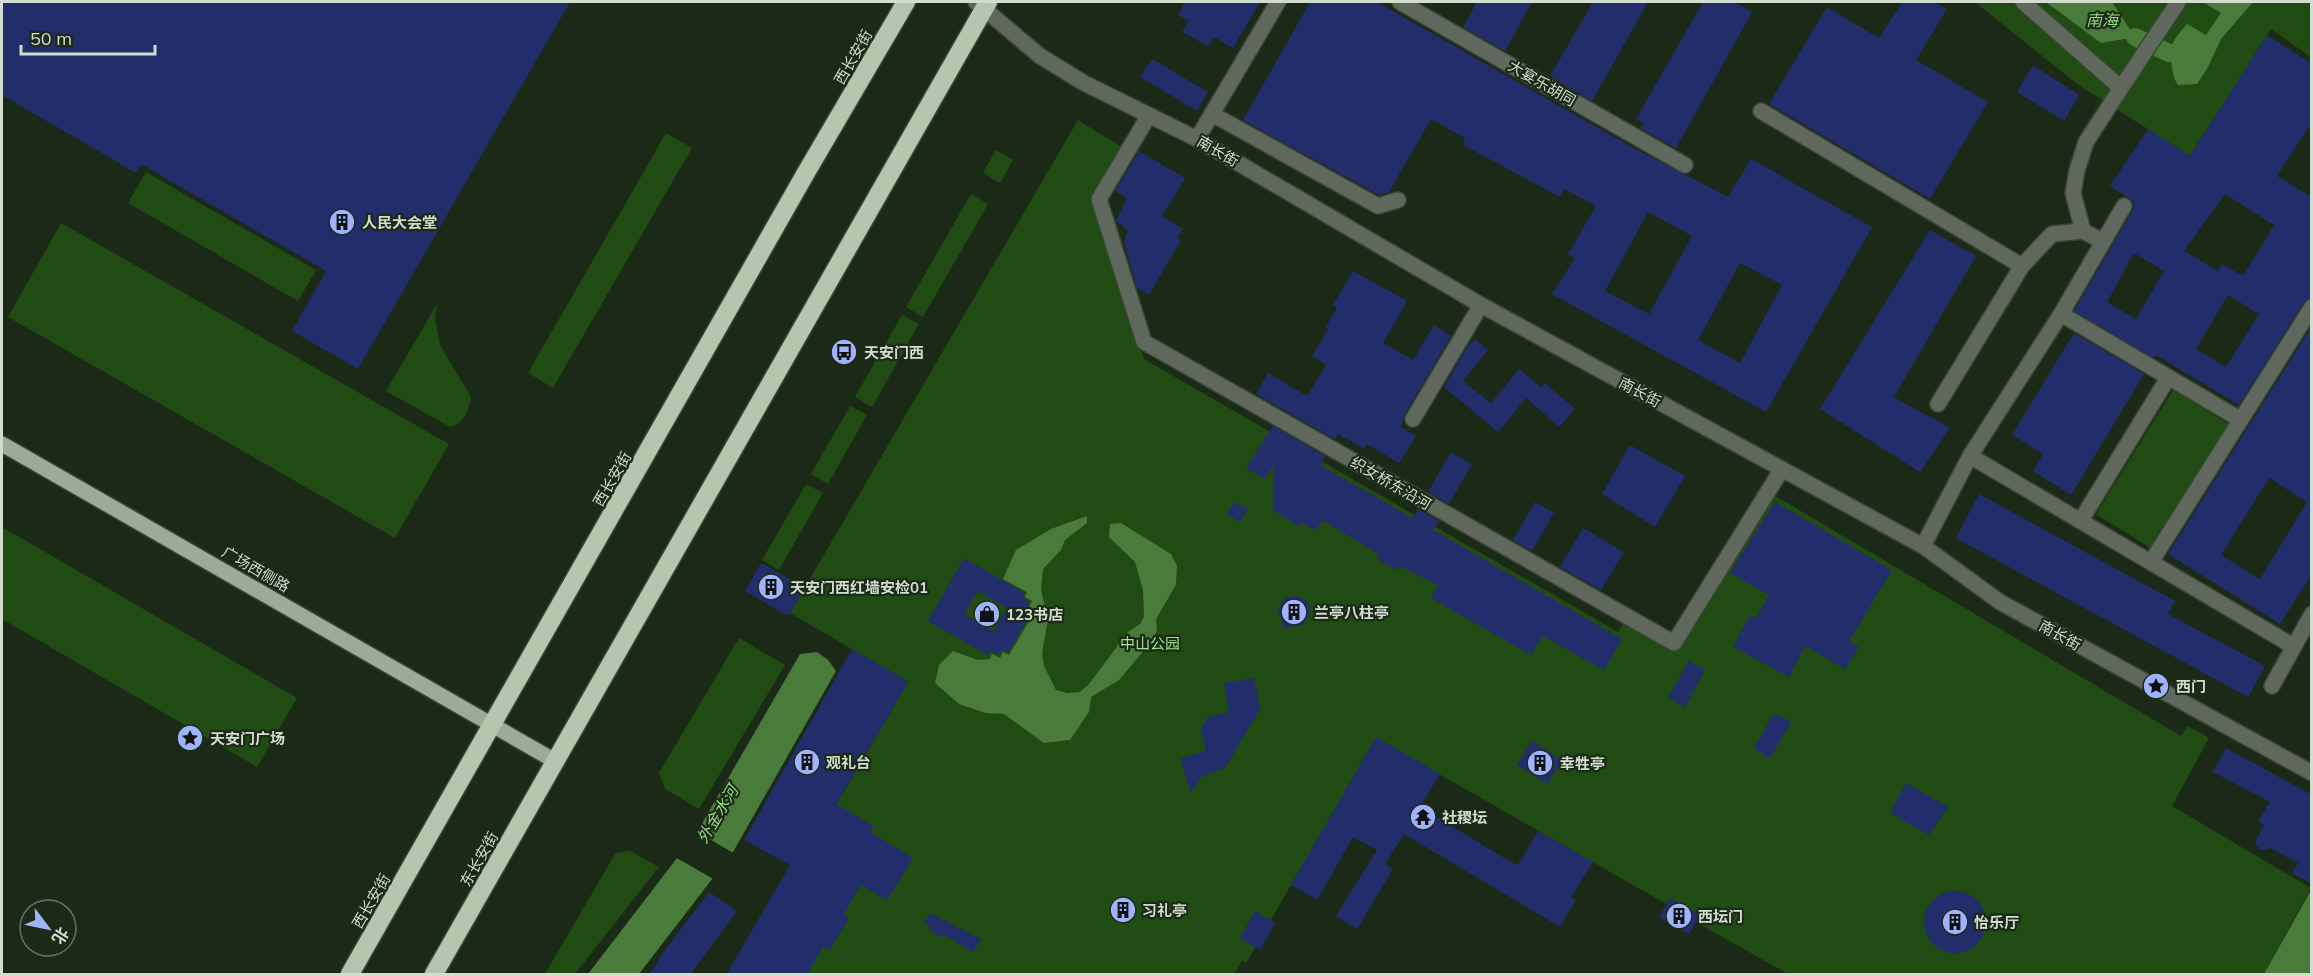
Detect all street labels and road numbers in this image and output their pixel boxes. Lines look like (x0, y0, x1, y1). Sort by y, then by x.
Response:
street label: 西长安街 (830, 26, 876, 88)
street label: 大宴乐胡同 (1505, 56, 1579, 110)
street label: 南长街 (1194, 132, 1242, 170)
street label: 南长街 (1616, 373, 1664, 411)
street label: 西长安街 (589, 448, 635, 510)
street label: 织女桥东沿河 (1347, 452, 1435, 514)
street label: 广场西侧路 (219, 542, 293, 596)
street label: 南长街 (2036, 616, 2084, 654)
street label: 东长安街 (456, 828, 502, 890)
street label: 西长安街 (348, 870, 394, 932)

